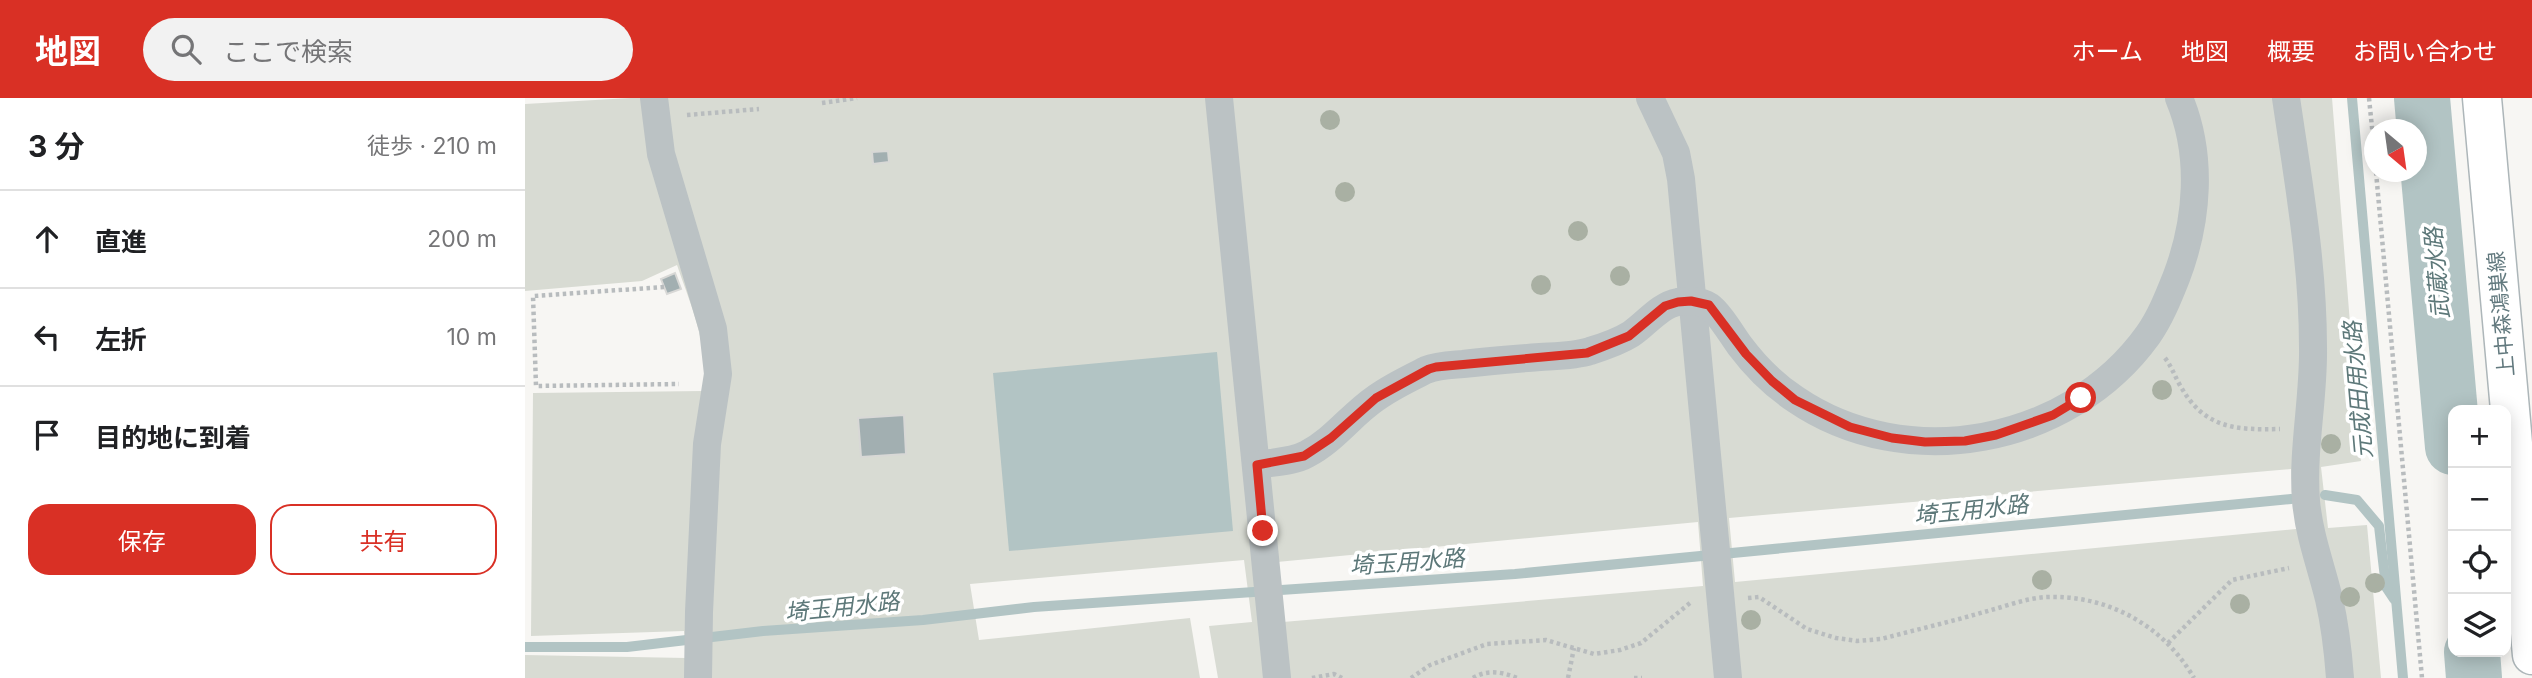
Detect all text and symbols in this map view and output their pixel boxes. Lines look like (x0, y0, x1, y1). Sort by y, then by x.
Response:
search box (143, 18, 633, 81)
icon: search (167, 30, 205, 68)
text: 地図 (35, 31, 101, 71)
text: ここで検索 (223, 36, 353, 67)
text: ホーム (2072, 37, 2143, 66)
text: 地図 (2181, 37, 2229, 66)
text: 概要 (2267, 37, 2315, 66)
text: お問い合わせ (2353, 37, 2497, 66)
north arrow (2364, 119, 2427, 182)
text: 3 分 (28, 128, 84, 164)
text: 徒歩 · 210 m (367, 132, 497, 160)
icon: ahead (28, 220, 66, 258)
water label: 武蔵水路 (2419, 224, 2455, 320)
text: 200 m (427, 225, 497, 253)
text: 直進 (95, 226, 147, 257)
street label: 上中森鴻巣線 (2483, 250, 2519, 378)
icon: left (28, 318, 66, 356)
water label: 元成田用水路 (2338, 318, 2378, 460)
text: 10 m (447, 323, 497, 351)
text: 左折 (95, 324, 147, 355)
route start (2065, 382, 2096, 413)
map controls (2448, 405, 2511, 657)
button: + (2448, 405, 2511, 468)
icon: arrive (28, 416, 66, 454)
text: 目的地に到着 (95, 422, 251, 453)
button: − (2448, 468, 2511, 531)
water label: 埼玉用水路 (1912, 490, 2032, 530)
button: 保存 (28, 504, 256, 575)
button: 共有 (270, 504, 497, 575)
route end (1247, 515, 1278, 546)
button: locate (2448, 531, 2511, 594)
water label: 埼玉用水路 (1349, 544, 1467, 580)
water label: 埼玉用水路 (783, 587, 903, 627)
button: layers (2448, 594, 2511, 657)

